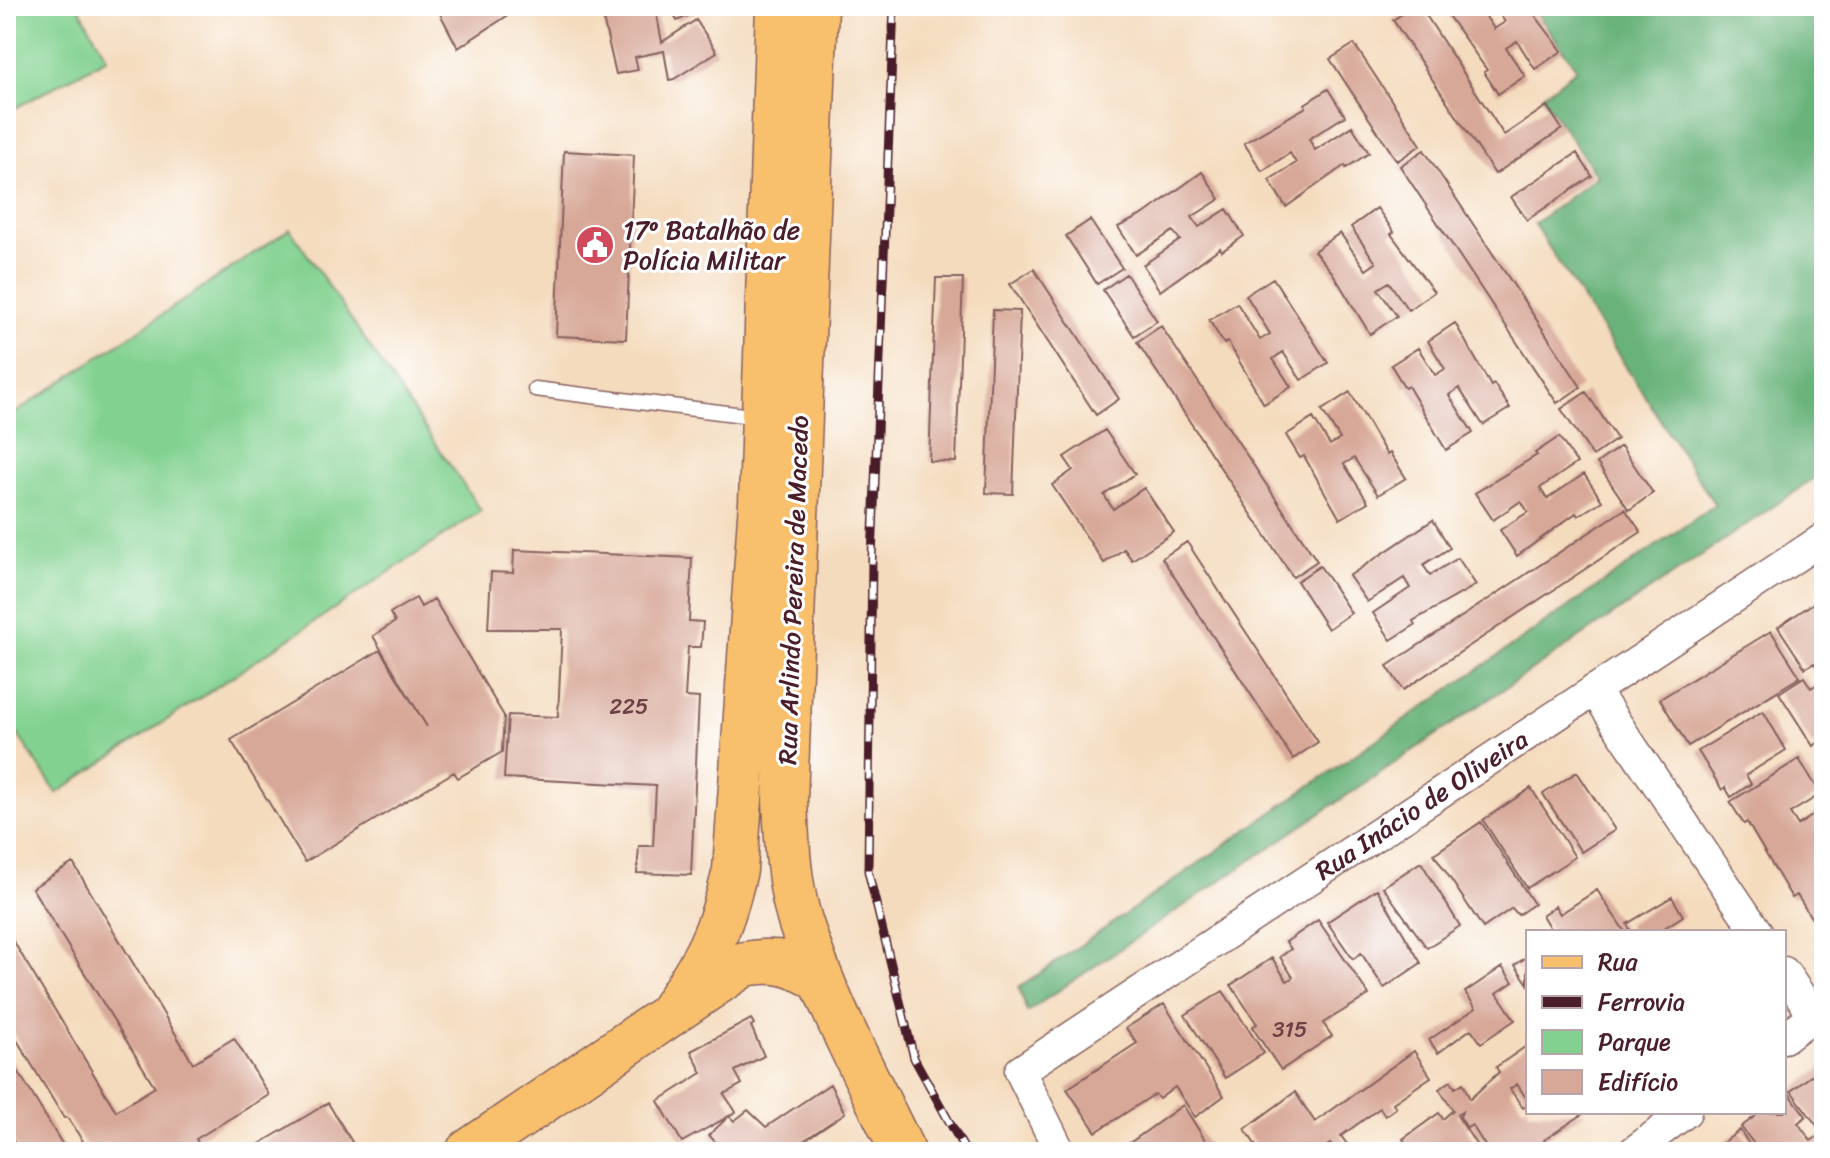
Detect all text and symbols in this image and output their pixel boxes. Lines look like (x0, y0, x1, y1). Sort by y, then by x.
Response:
place label: 17º Batalhão de Polícia Militar (623, 207, 800, 283)
public building icon: 17º Batalhão de Polícia Militar (574, 224, 616, 266)
street label: Rua Arlindo Pereira de Macedo (764, 414, 822, 766)
house number: 225 (610, 687, 648, 726)
street label: Rua Inácio de Oliveira (1305, 717, 1538, 893)
legend (1526, 930, 1786, 1114)
text: Rua (1598, 941, 1638, 983)
text: Ferrovia (1598, 981, 1685, 1023)
house number: 315 (1273, 1010, 1307, 1049)
text: Parque (1598, 1021, 1671, 1063)
text: Edifício (1598, 1061, 1678, 1103)

